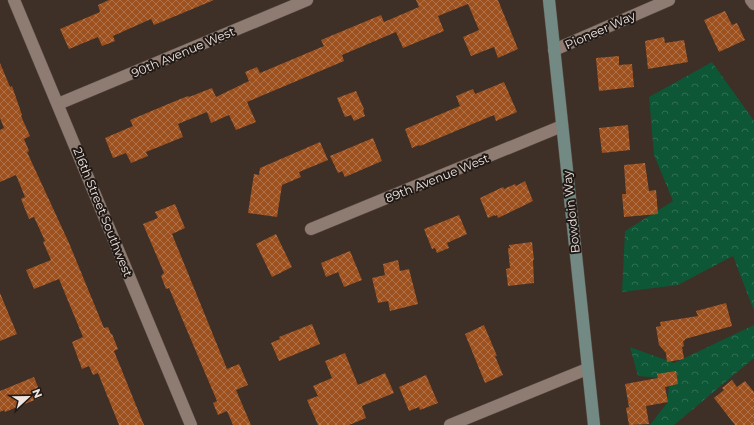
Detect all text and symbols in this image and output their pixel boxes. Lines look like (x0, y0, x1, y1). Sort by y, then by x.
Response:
street label: Pioneer Way (562, 8, 638, 52)
street label: 90th Avenue West (129, 23, 237, 81)
street label: 216th Street Southwest (70, 145, 136, 279)
street label: 89th Avenue West (383, 150, 491, 206)
street label: Bowdoin Way (559, 169, 583, 254)
north arrow (8, 377, 48, 417)
text: N (29, 387, 45, 400)

